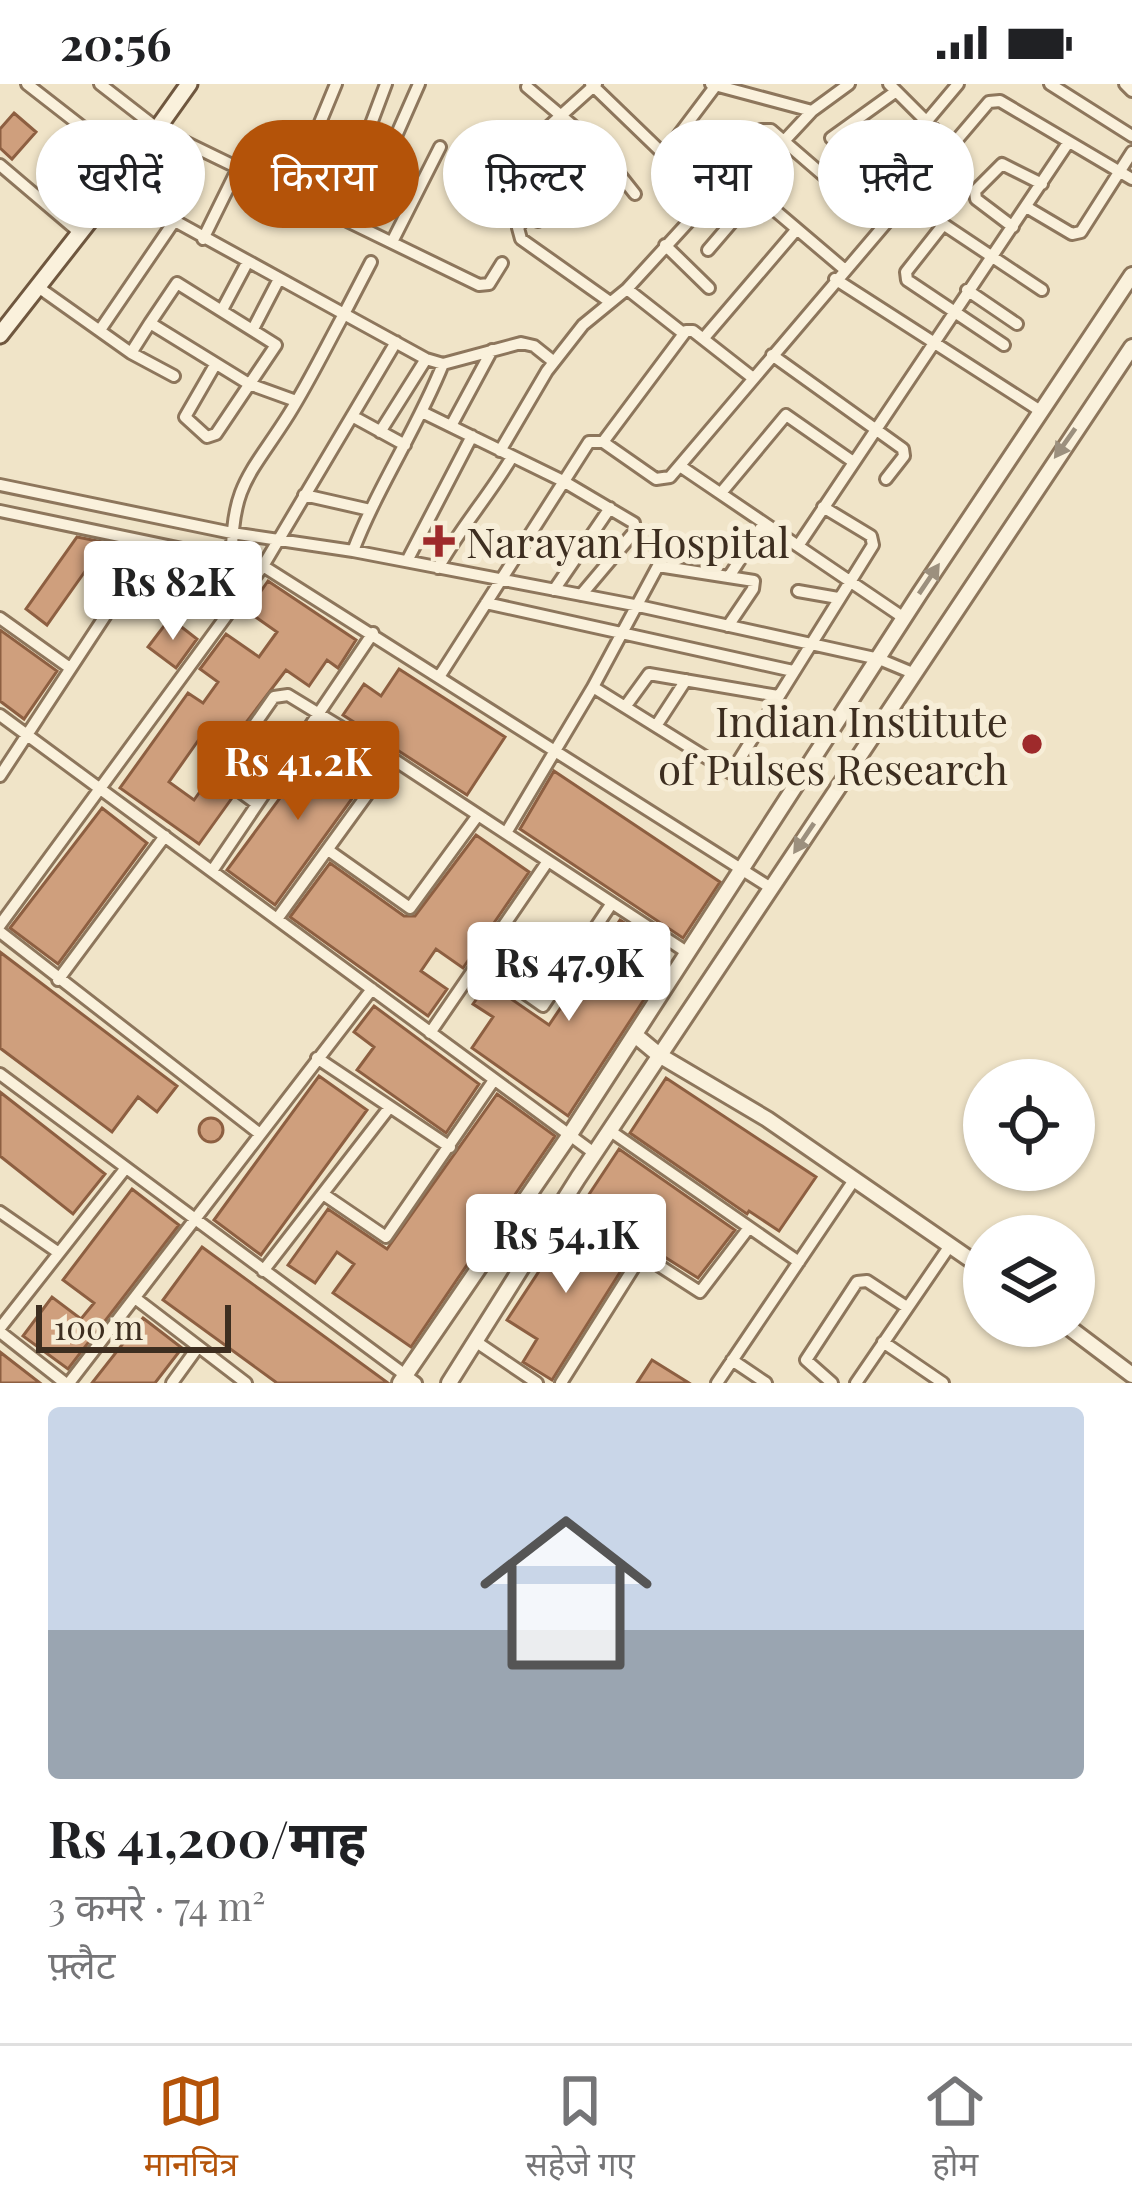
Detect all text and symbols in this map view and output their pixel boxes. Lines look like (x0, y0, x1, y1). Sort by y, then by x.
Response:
text: 20:56 (60, 12, 172, 72)
chip: खरीदें (36, 120, 205, 228)
chip: किराया (229, 120, 419, 228)
chip: फ़िल्टर (443, 120, 627, 228)
chip: नया (651, 120, 794, 228)
chip: फ़्लैट (818, 120, 974, 228)
one-way arrow (1054, 426, 1077, 459)
place label: Narayan Hospital (466, 513, 790, 569)
marker: Narayan Hospital (423, 525, 455, 557)
pin: Rs 82K (75, 541, 271, 643)
text: Rs 82K (111, 554, 235, 606)
one-way arrow (918, 563, 940, 596)
place label: Indian Institute of Pulses Research (658, 692, 1008, 796)
pin: Rs 41.2K (174, 721, 422, 823)
marker: Indian Institute of Pulses Research (1019, 731, 1045, 757)
text: Rs 41.2K (224, 734, 372, 786)
one-way arrow (794, 822, 816, 855)
pin: Rs 47.9K (445, 922, 693, 1024)
text: Rs 47.9K (494, 935, 644, 987)
map controls (963, 1059, 1095, 1347)
button: locate (963, 1059, 1095, 1191)
pin: Rs 54.1K (442, 1194, 690, 1296)
text: Rs 54.1K (493, 1207, 639, 1259)
button: layers (963, 1215, 1095, 1347)
scale bar (36, 1299, 231, 1352)
text: 100 m (54, 1304, 143, 1348)
icon: home (458, 1485, 674, 1701)
text: Rs 41,200/माह (48, 1803, 366, 1871)
text: 3 कमरे · 74 m² (48, 1879, 266, 1931)
text: फ़्लैट (48, 1937, 115, 1989)
tab: मानचित्र (144, 2068, 238, 2189)
tab: सहेजे गए (525, 2068, 635, 2189)
tab: होम (922, 2068, 988, 2189)

